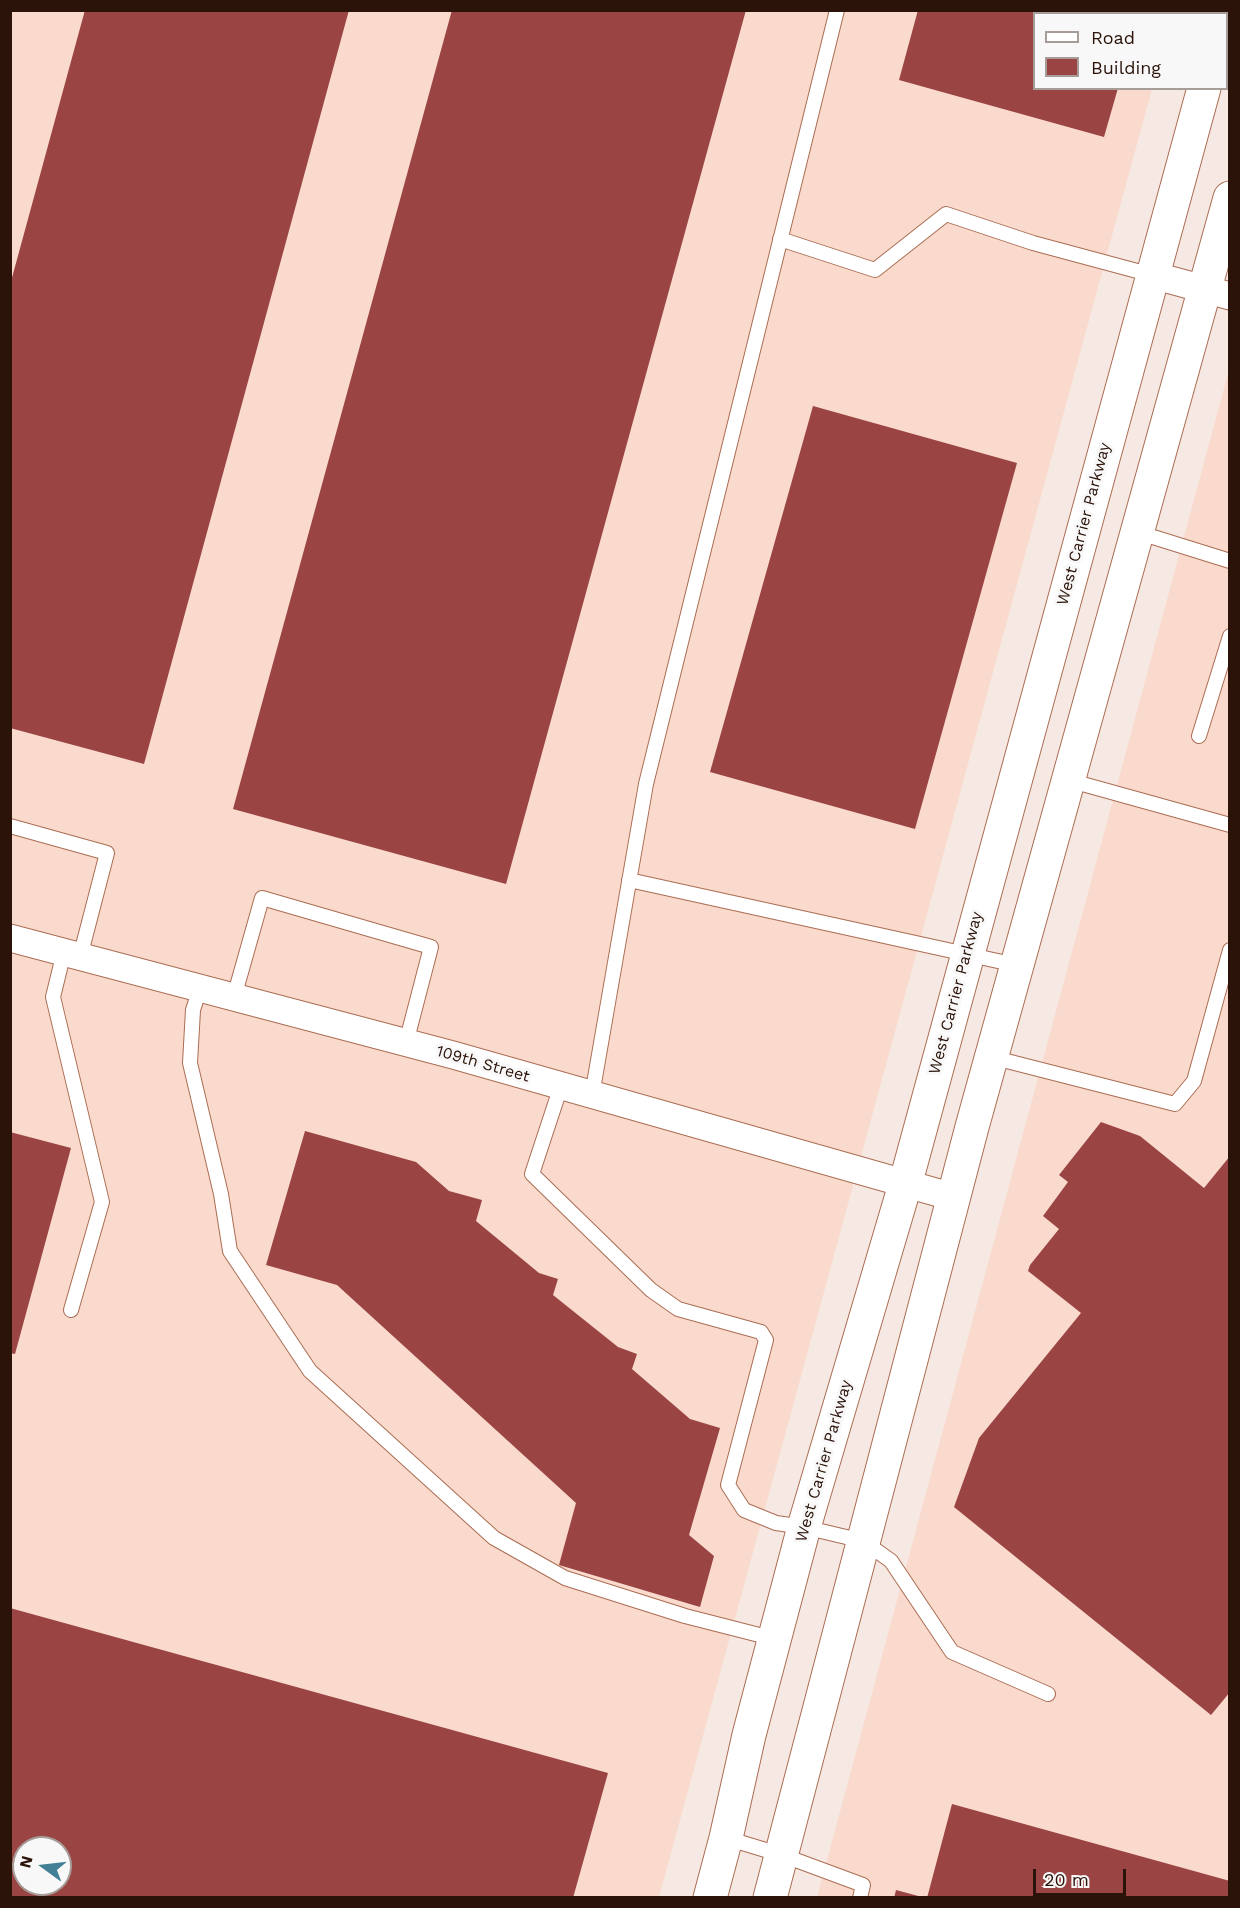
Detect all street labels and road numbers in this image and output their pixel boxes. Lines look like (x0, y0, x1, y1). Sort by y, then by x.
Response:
street label: West Carrier Parkway (1053, 441, 1115, 607)
street label: West Carrier Parkway (925, 910, 987, 1076)
street label: 109th Street (434, 1042, 532, 1086)
street label: West Carrier Parkway (792, 1378, 856, 1544)

